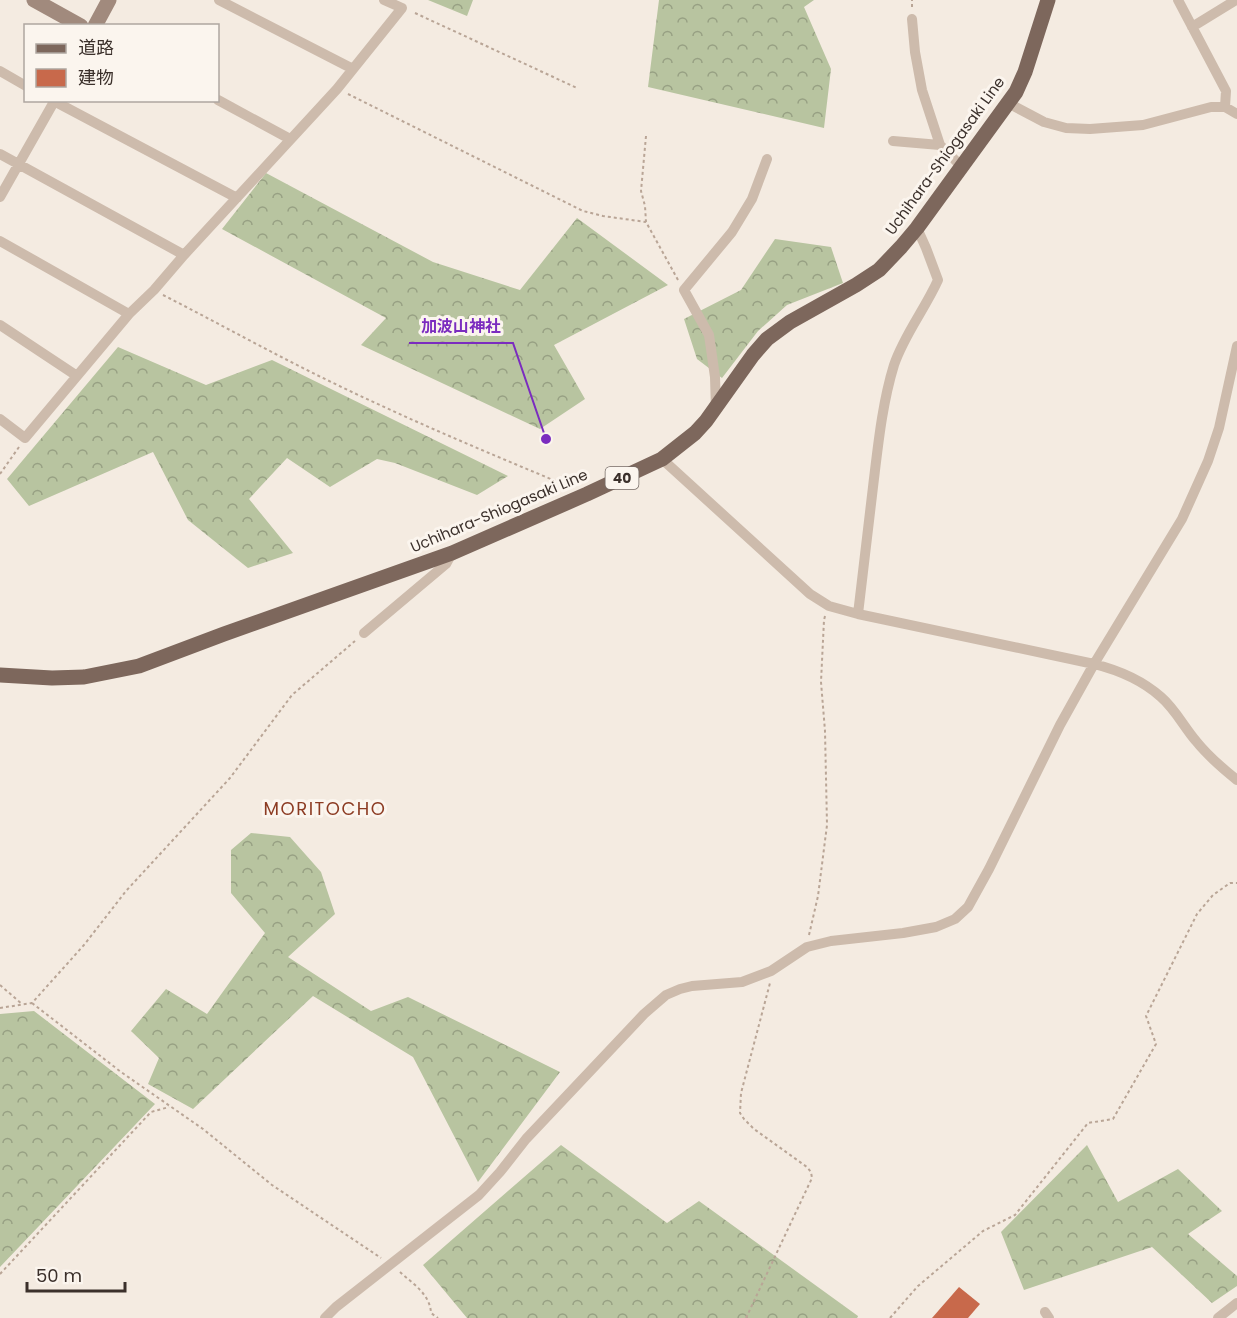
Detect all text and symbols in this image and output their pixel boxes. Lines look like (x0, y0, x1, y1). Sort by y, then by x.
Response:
legend (24, 24, 219, 102)
text: 道路 (78, 35, 114, 60)
text: 建物 (78, 65, 114, 90)
street label: Uchihara-Shiogasaki Line (880, 72, 1009, 239)
callout: 加波山神社 (409, 309, 513, 343)
text: 加波山神社 (421, 315, 501, 338)
street label: Uchihara-Shiogasaki Line (407, 464, 591, 557)
road number: 40 (606, 467, 638, 489)
district label: MORITOCHO (264, 796, 386, 821)
scale bar (27, 1255, 124, 1293)
text: 50 m (36, 1263, 82, 1288)

